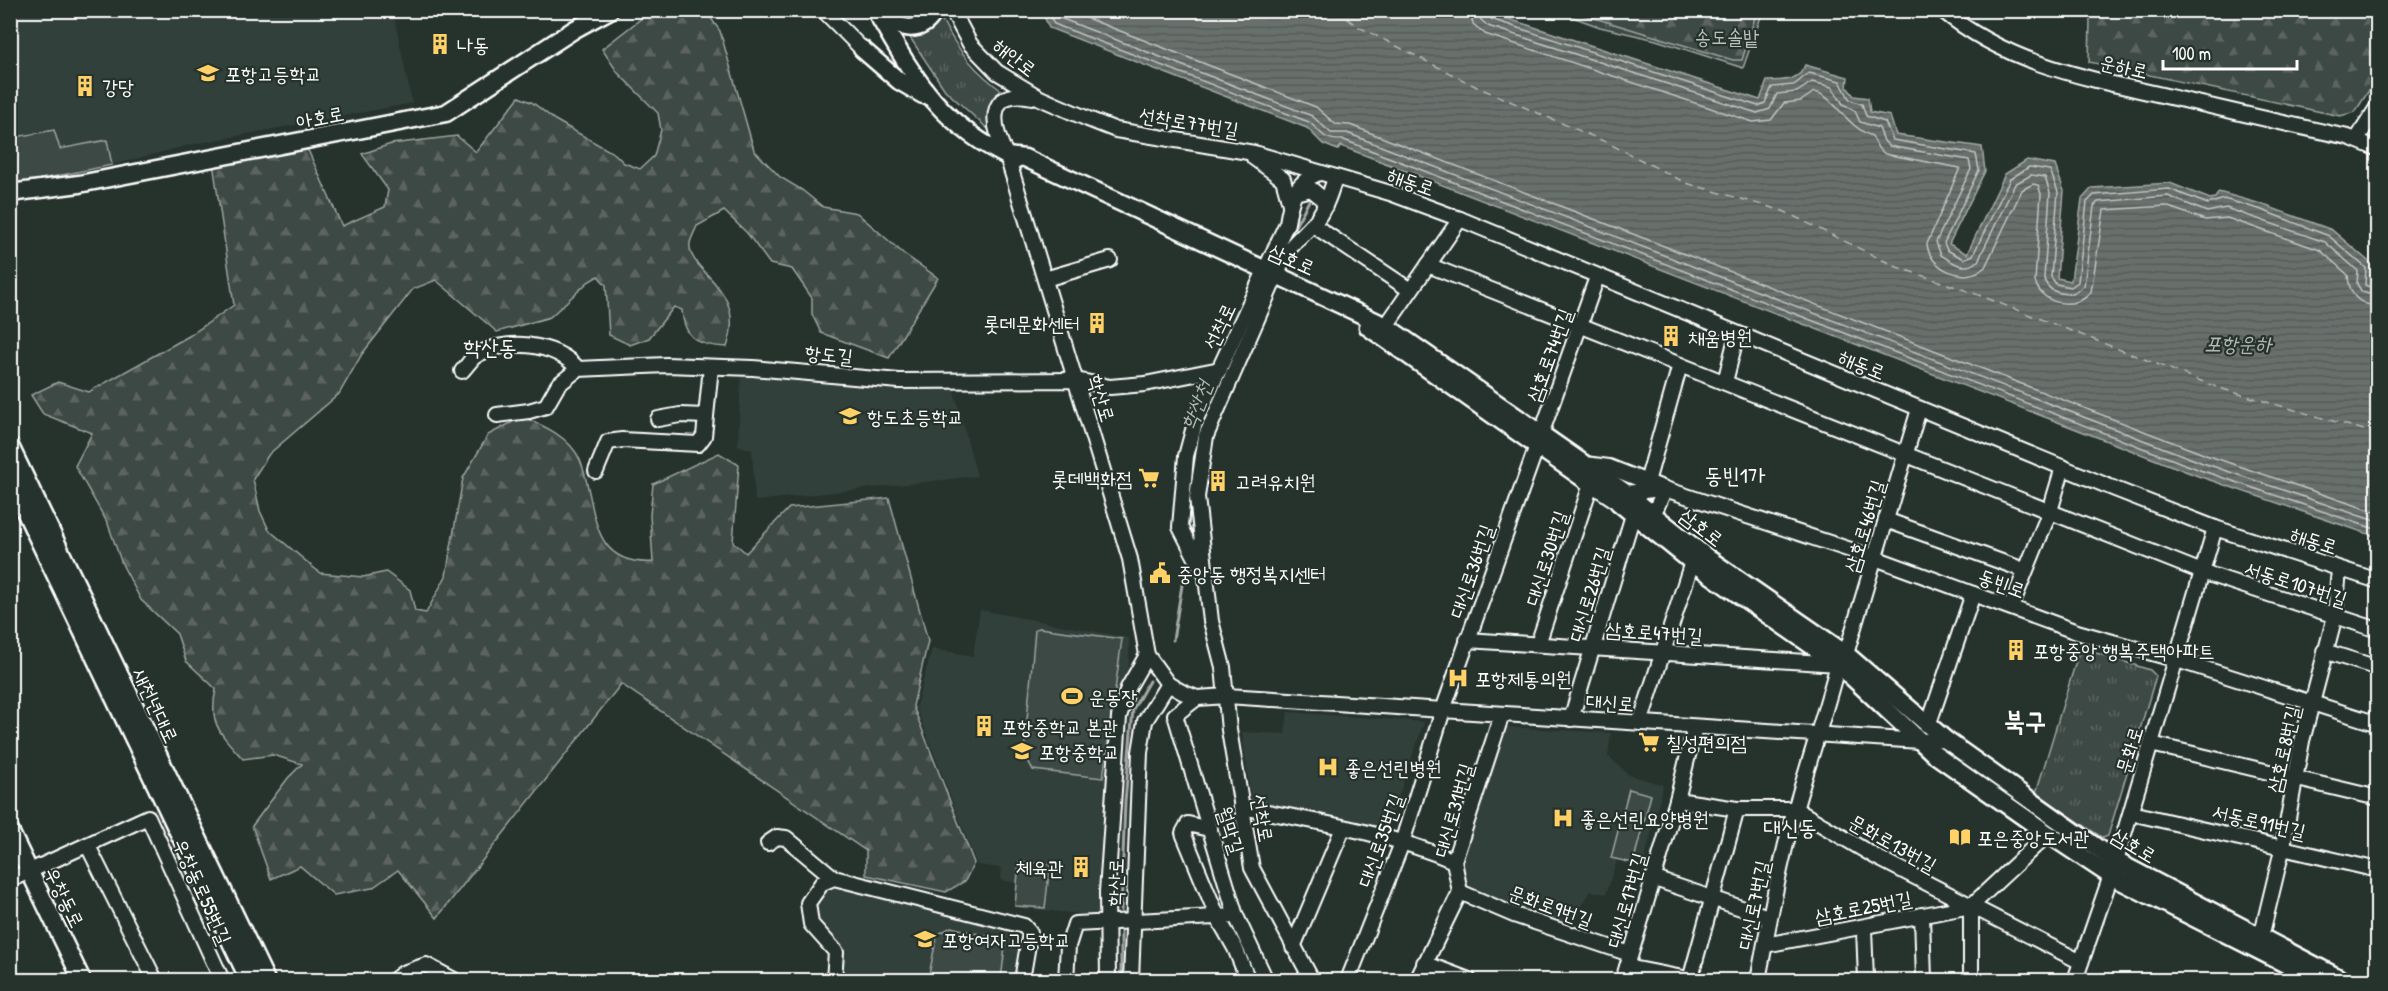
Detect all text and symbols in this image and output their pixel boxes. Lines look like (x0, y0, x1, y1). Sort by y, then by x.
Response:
park label: 송도솔밭 (1695, 23, 1759, 50)
place label: 나동 (457, 31, 489, 58)
street label: 해안로 (988, 31, 1042, 83)
building icon: 나동 (428, 32, 452, 56)
scale bar (2163, 33, 2296, 71)
text: 100 m (2172, 41, 2211, 66)
street label: 운하로 (2097, 47, 2151, 85)
place label: 포항고등학교 (225, 60, 322, 87)
school or university icon: 포항고등학교 (196, 61, 220, 85)
place label: 강당 (102, 73, 134, 100)
building icon: 강당 (73, 74, 97, 98)
street label: 아호로 (294, 99, 346, 135)
street label: 선착로77번길 (1137, 101, 1241, 143)
street label: 해동로 (1384, 160, 1438, 202)
street label: 삼호로 (1264, 237, 1320, 281)
street label: 선착로 (1197, 298, 1241, 354)
street label: 삼호로74번길 (1520, 304, 1578, 406)
place label: 롯데문화센터 (983, 310, 1080, 337)
building icon: 롯데문화센터 (1085, 311, 1109, 335)
place label: 채움병원 (1688, 323, 1752, 350)
building icon: 채움병원 (1659, 324, 1683, 348)
water label: 포항운하 (2204, 329, 2273, 358)
district label: 학산동 (463, 332, 517, 362)
street label: 항도길 (804, 338, 854, 370)
street label: 해동로 (1835, 342, 1889, 386)
street label: 학산로 (1082, 371, 1122, 425)
water label: 학산천 (1173, 374, 1220, 434)
place label: 항도초등학교 (867, 403, 964, 430)
school or university icon: 항도초등학교 (838, 404, 862, 428)
district label: 동빈1가 (1704, 460, 1766, 490)
place label: 롯데백화점 (1052, 465, 1132, 492)
supermarket icon: 롯데백화점 (1137, 466, 1161, 490)
place label: 고려유치원 (1235, 468, 1315, 495)
building icon: 고려유치원 (1206, 469, 1230, 493)
street label: 삼호로46번길 (1837, 476, 1891, 576)
street label: 삼호로 (1675, 501, 1729, 553)
street label: 대신로30번길 (1518, 507, 1574, 609)
street label: 해동로 (2287, 520, 2341, 560)
street label: 대신로36번길 (1442, 521, 1500, 621)
street label: 대신로26번길 (1562, 543, 1616, 645)
street label: 서동로107번길 (2241, 554, 2351, 612)
place label: 중앙동 행정복지센터 (1177, 560, 1326, 587)
public building icon: 중앙동 행정복지센터 (1148, 561, 1172, 585)
street label: 동빈로 (1975, 562, 2029, 604)
street label: 삼호로47번길 (1604, 615, 1704, 649)
place label: 포항중앙 행복주택아파트 (2033, 637, 2215, 664)
building icon: 포항중앙 행복주택아파트 (2004, 638, 2028, 662)
street label: 새천년대로 (127, 663, 185, 747)
place label: 포항제통의원 (1475, 665, 1572, 692)
hospital icon: 포항제통의원 (1446, 666, 1470, 690)
place label: 운동장 (1089, 683, 1137, 710)
sports icon: 운동장 (1060, 684, 1084, 708)
street label: 대신로 (1585, 687, 1635, 717)
district label: 북구 (2004, 703, 2046, 738)
street label: 삼호로8번길 (2260, 703, 2306, 795)
place label: 포항중학교 본관 (1001, 713, 1118, 740)
building icon: 포항중학교 본관 (972, 714, 996, 738)
street label: 문화로 (2109, 723, 2149, 777)
place label: 칠성편의점 (1666, 729, 1746, 756)
supermarket icon: 칠성편의점 (1637, 730, 1661, 754)
place label: 포항중학교 (1039, 738, 1119, 765)
school or university icon: 포항중학교 (1010, 739, 1034, 763)
place label: 좋은선린병원 (1345, 754, 1442, 781)
hospital icon: 좋은선린병원 (1316, 755, 1340, 779)
street label: 대신로31번길 (1427, 760, 1479, 860)
street label: 대신로35번길 (1351, 789, 1409, 891)
street label: 선착로 (1246, 792, 1280, 844)
street label: 서동로91번길 (2210, 797, 2308, 845)
street label: 월막길 (1211, 803, 1251, 857)
place label: 좋은선린요양병원 (1580, 805, 1709, 832)
hospital icon: 좋은선린요양병원 (1551, 806, 1575, 830)
street label: 문화로13번길 (1844, 808, 1942, 878)
district label: 대신동 (1763, 812, 1817, 842)
street label: 삼호로 (2106, 821, 2162, 869)
place label: 포은중앙도서관 (1977, 824, 2090, 851)
library icon: 포은중앙도서관 (1948, 825, 1972, 849)
street label: 우창동로55번길 (168, 834, 238, 948)
street label: 대신로17번길 (1600, 849, 1652, 951)
place label: 체육관 (1016, 854, 1064, 881)
building icon: 체육관 (1069, 855, 1093, 879)
street label: 학산로 (1101, 857, 1129, 907)
street label: 대신로7번길 (1730, 858, 1776, 952)
street label: 우창동로 (39, 862, 91, 932)
street label: 문화로9번길 (1505, 878, 1597, 934)
street label: 삼호로25번길 (1812, 884, 1914, 930)
place label: 포항여자고등학교 (942, 926, 1071, 953)
school or university icon: 포항여자고등학교 (913, 927, 937, 951)

